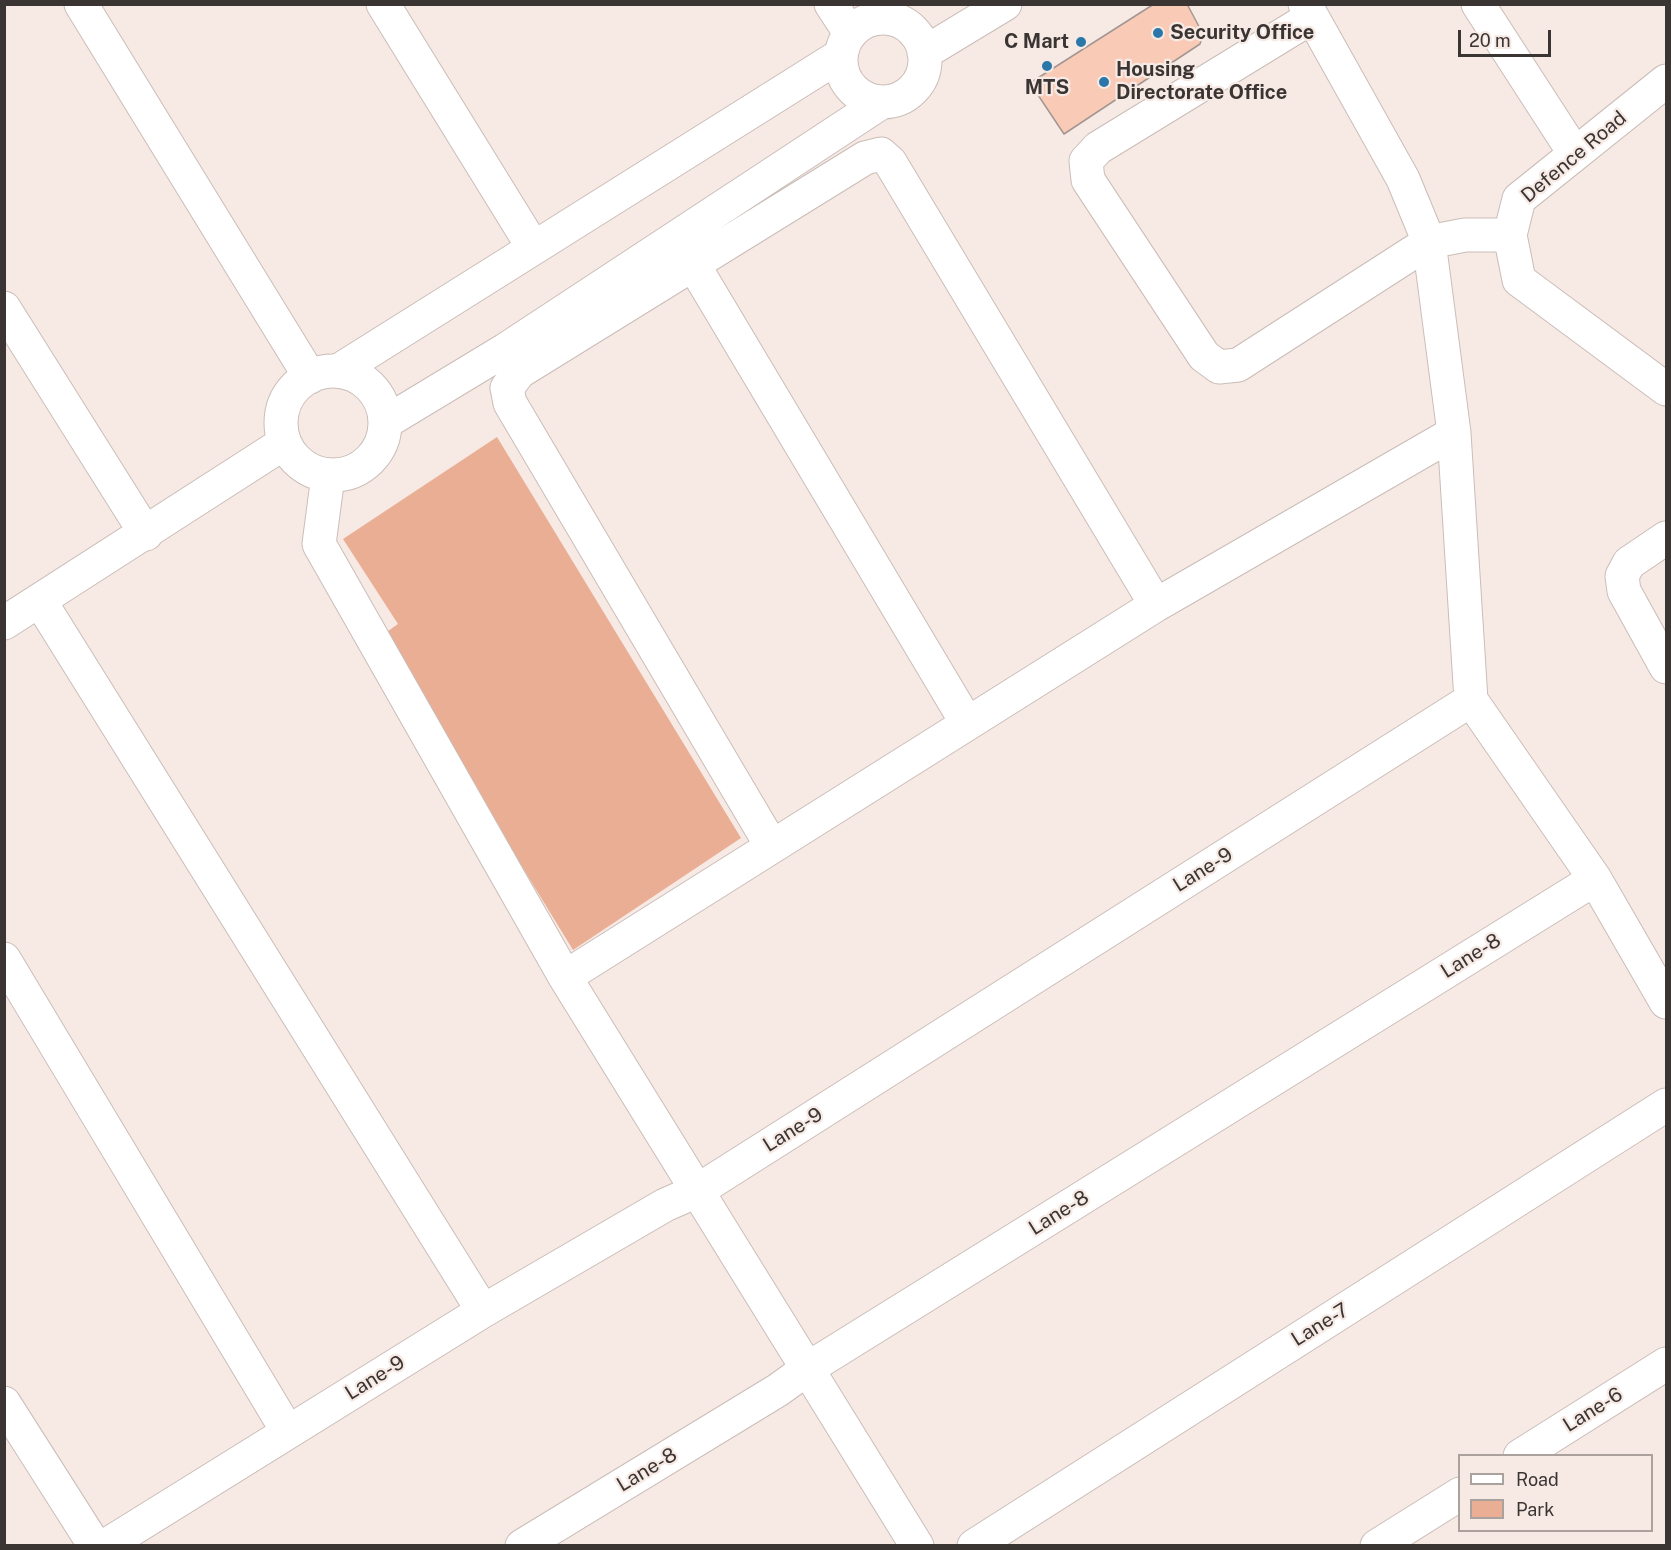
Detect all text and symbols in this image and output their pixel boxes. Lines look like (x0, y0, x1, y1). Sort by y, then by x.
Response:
scale bar (1461, 18, 1554, 56)
place label: Security Office (1170, 21, 1314, 45)
marker: Security Office (1151, 26, 1165, 40)
place label: C Mart (1004, 30, 1069, 54)
text: 20 m (1469, 30, 1511, 51)
marker: C Mart (1074, 35, 1088, 49)
place label: Housing Directorate Office (1116, 58, 1287, 105)
marker: MTS (1040, 59, 1054, 73)
marker: Housing Directorate Office (1097, 75, 1111, 89)
place label: MTS (1025, 76, 1069, 100)
street label: Defence Road (1517, 106, 1631, 208)
street label: Lane-9 (1169, 842, 1237, 898)
street label: Lane-8 (1437, 928, 1505, 984)
street label: Lane-9 (759, 1102, 827, 1158)
street label: Lane-8 (1025, 1185, 1093, 1241)
street label: Lane-7 (1287, 1298, 1353, 1352)
street label: Lane-9 (341, 1350, 409, 1406)
street label: Lane-6 (1559, 1383, 1627, 1437)
street label: Lane-8 (613, 1443, 681, 1497)
legend (1458, 1454, 1653, 1532)
text: Road (1516, 1469, 1559, 1490)
text: Park (1516, 1499, 1554, 1520)

